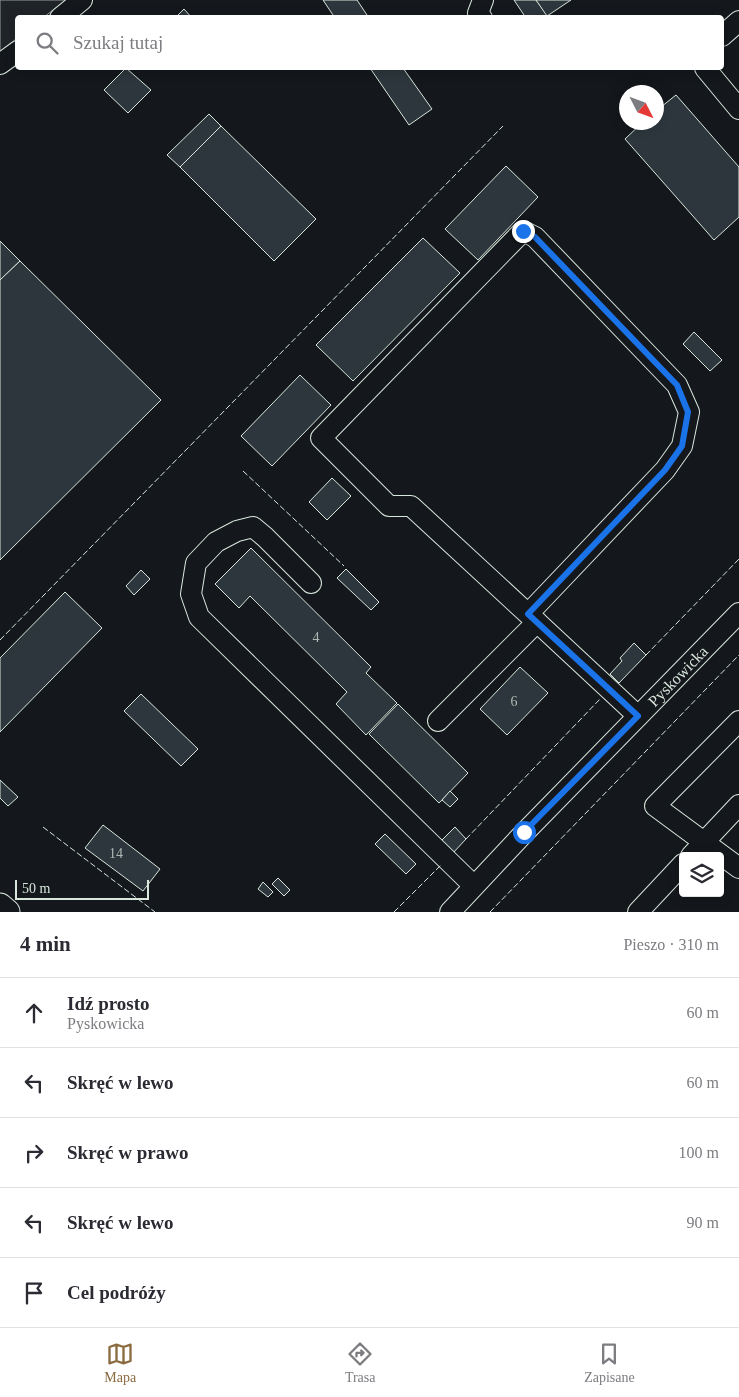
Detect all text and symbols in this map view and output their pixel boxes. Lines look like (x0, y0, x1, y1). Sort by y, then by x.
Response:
search box (15, 15, 724, 70)
icon: search (33, 29, 61, 57)
text: Szukaj tutaj (73, 32, 163, 53)
north arrow (619, 85, 664, 130)
route end (512, 220, 535, 243)
house number: 4 (313, 630, 320, 645)
street label: Pyskowicka (645, 643, 711, 710)
house number: 6 (511, 694, 518, 709)
route start (513, 821, 536, 844)
house number: 14 (109, 846, 123, 861)
map controls (679, 852, 724, 897)
button: layers (679, 852, 724, 897)
scale bar (15, 877, 149, 900)
text: 50 m (22, 881, 50, 896)
text: 4 min (20, 932, 71, 956)
text: Pieszo · 310 m (623, 936, 719, 953)
text: Idź prosto (67, 993, 150, 1014)
icon: ahead (20, 999, 48, 1027)
text: 60 m (687, 1004, 719, 1021)
text: Pyskowicka (67, 1015, 144, 1032)
icon: left (20, 1069, 48, 1097)
text: Skręć w lewo (67, 1072, 174, 1093)
text: 60 m (687, 1074, 719, 1091)
icon: right (20, 1139, 48, 1167)
text: Skręć w prawo (67, 1142, 188, 1163)
text: 100 m (679, 1144, 719, 1161)
icon: left (20, 1209, 48, 1237)
text: Skręć w lewo (67, 1212, 174, 1233)
text: 90 m (687, 1214, 719, 1231)
icon: arrive (20, 1279, 48, 1307)
text: Cel podróży (67, 1282, 166, 1303)
tab: Mapa (104, 1340, 136, 1386)
tab: Trasa (345, 1340, 375, 1386)
tab: Zapisane (584, 1340, 635, 1386)

